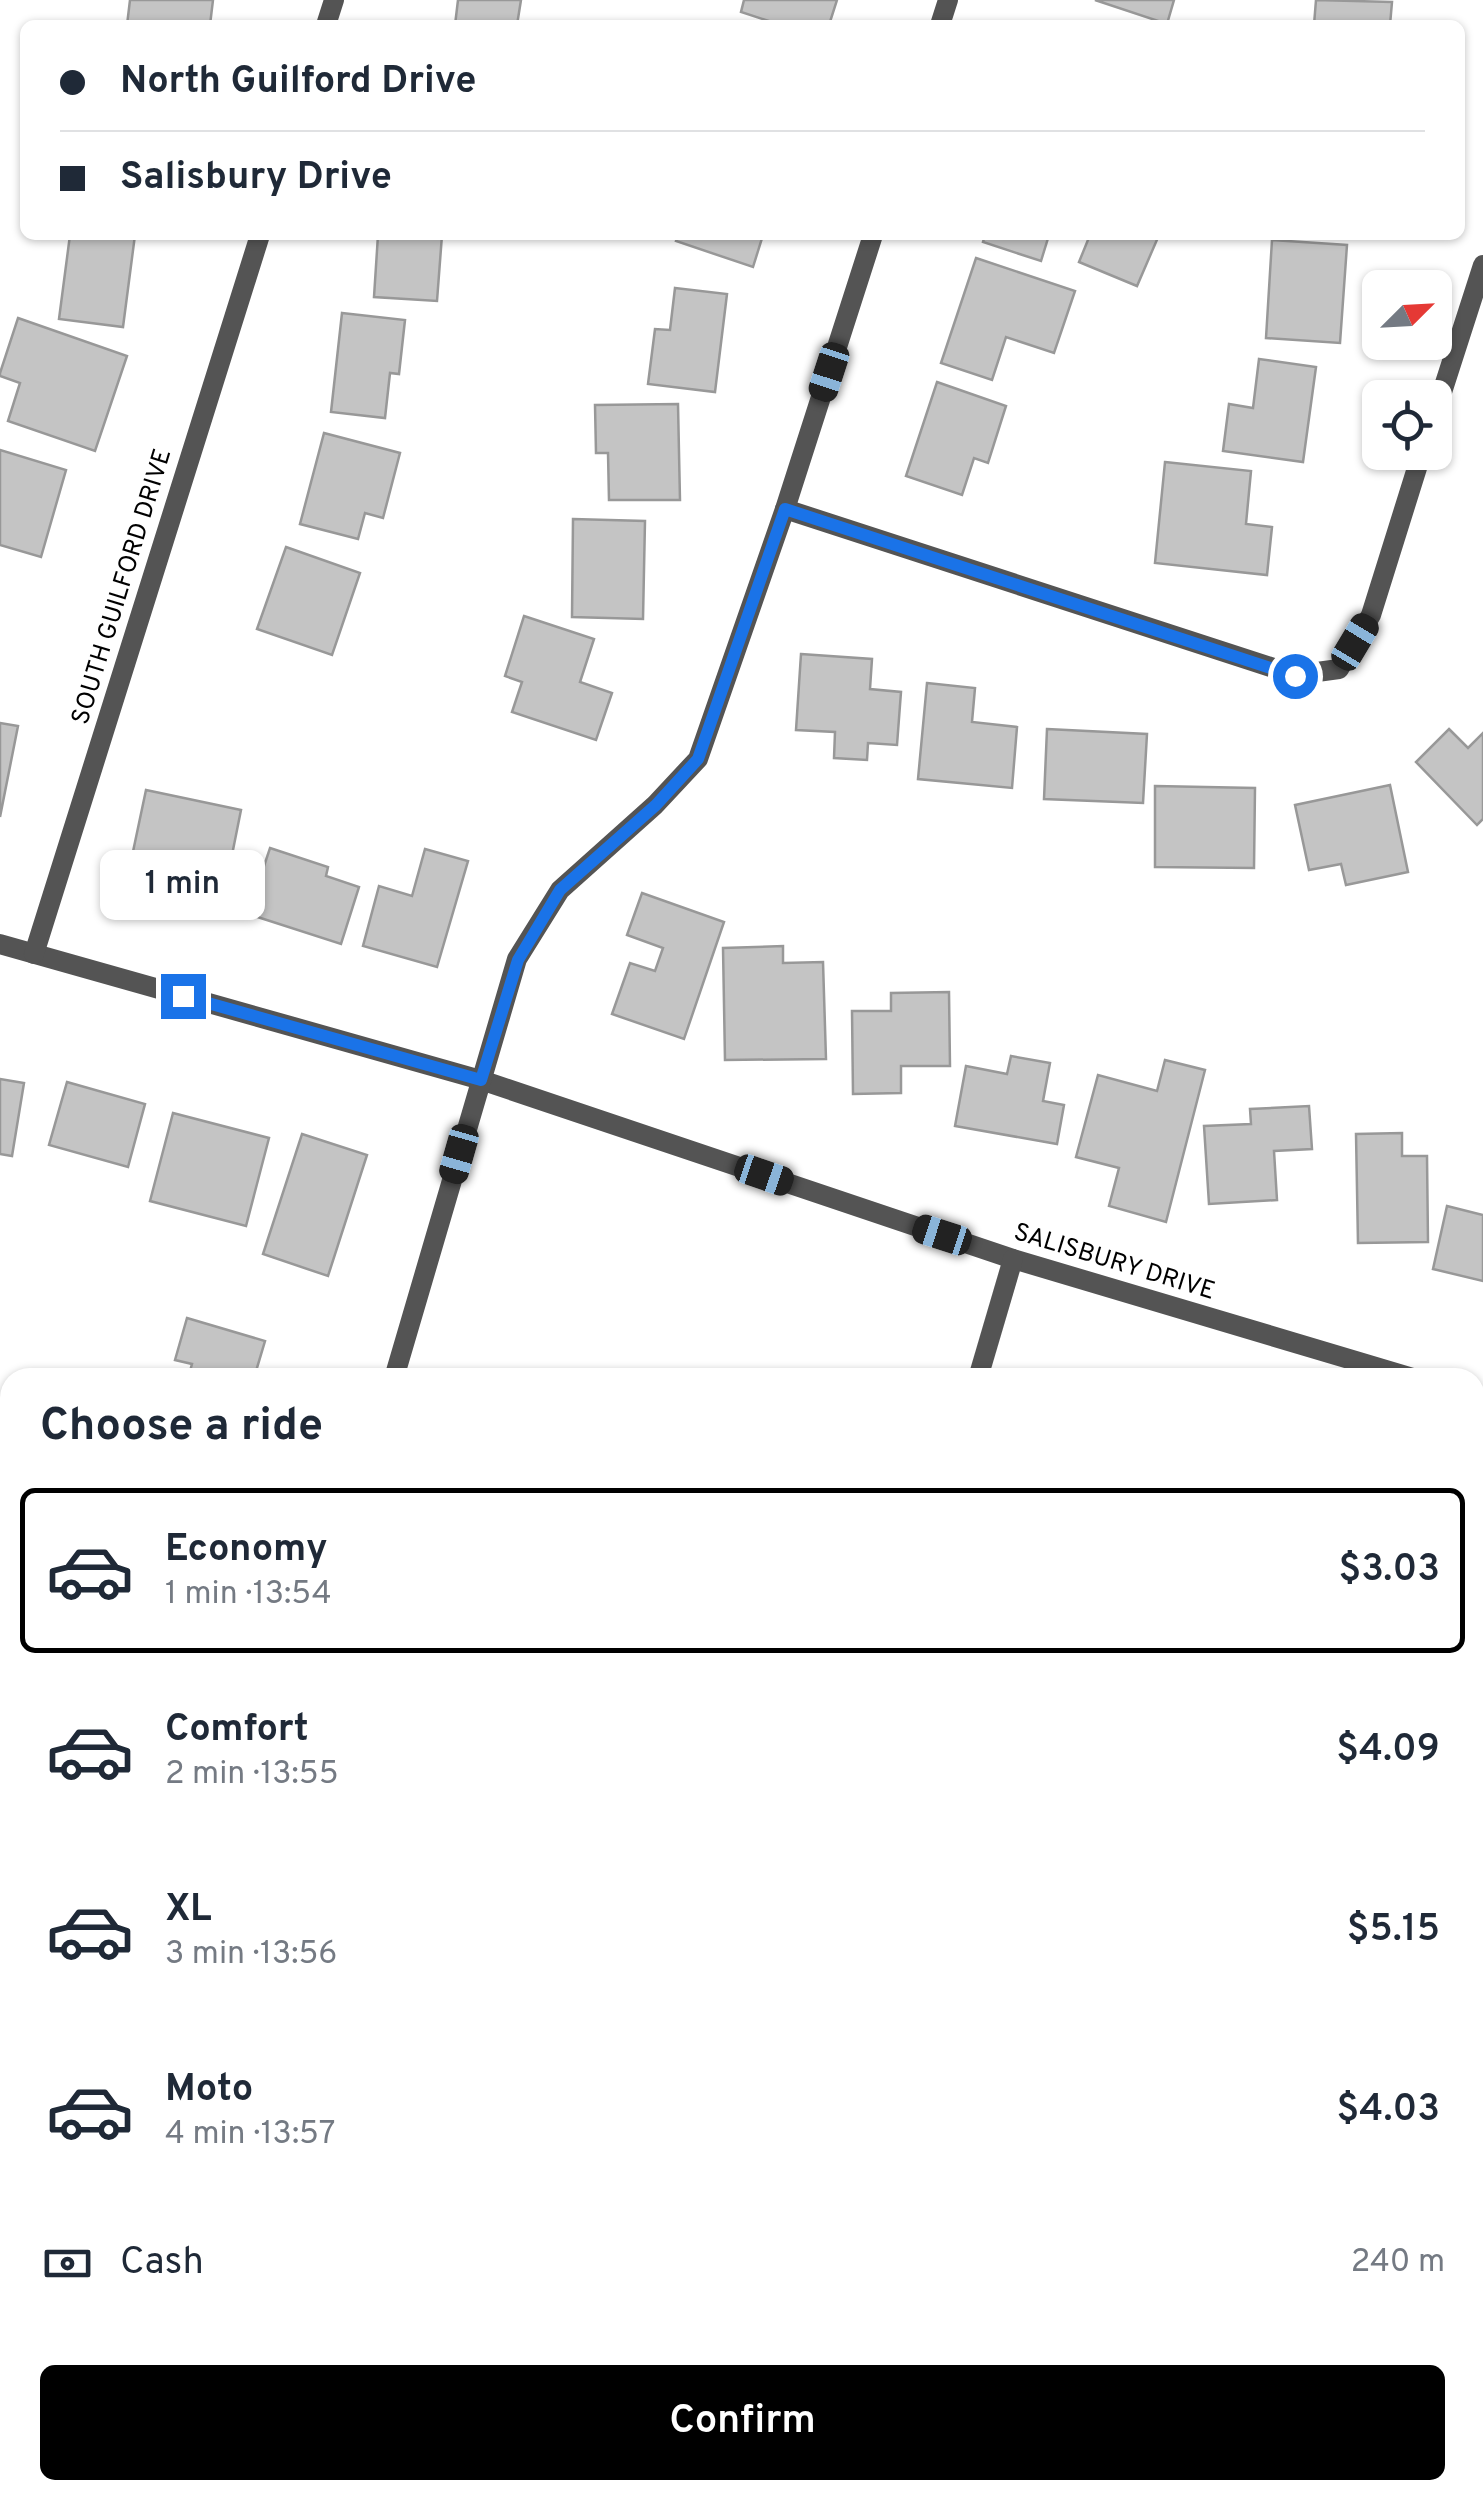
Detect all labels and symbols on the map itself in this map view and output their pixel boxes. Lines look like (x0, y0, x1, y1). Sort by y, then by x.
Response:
north arrow (1362, 270, 1452, 360)
car (805, 339, 853, 405)
street label: SOUTH GUILFORD DRIVE (66, 445, 180, 729)
car (1327, 609, 1383, 675)
route start (1273, 654, 1318, 699)
callout: 1 min (100, 851, 266, 921)
route end (161, 974, 206, 1019)
car (436, 1121, 482, 1187)
car (731, 1151, 797, 1199)
car (909, 1211, 975, 1259)
street label: SALISBURY DRIVE (1010, 1217, 1218, 1309)

